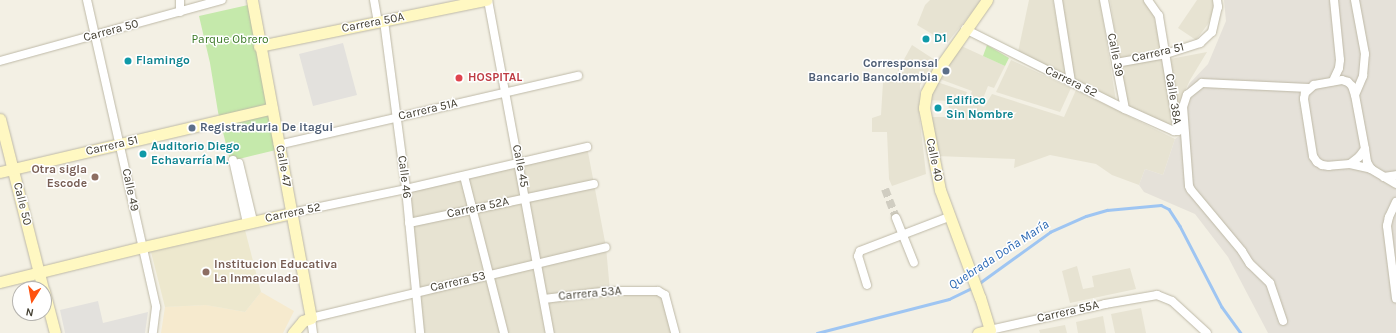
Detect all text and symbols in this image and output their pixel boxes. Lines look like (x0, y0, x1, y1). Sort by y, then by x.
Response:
street label: Carrera 50A (341, 10, 405, 36)
street label: Carrera 50 (82, 17, 140, 45)
place label: D1 (934, 32, 947, 46)
street label: Calle 39 (1104, 32, 1126, 78)
park label: Parque Obrero (191, 33, 269, 47)
marker: D1 (921, 34, 931, 44)
street label: Carrera 51 (1130, 40, 1186, 66)
place label: Flamingo (136, 54, 190, 68)
marker: Flamingo (123, 56, 133, 66)
place label: Corresponsal Bancario Bancolombia (808, 57, 938, 85)
street label: Carrera 52 (1043, 63, 1099, 101)
marker: Corresponsal Bancario Bancolombia (941, 66, 951, 76)
place label: HOSPITAL (468, 71, 522, 85)
marker: HOSPITAL (453, 72, 465, 84)
street label: Calle 38A (1162, 73, 1184, 125)
place label: Edifico Sin Nombre (946, 94, 1013, 122)
street label: Carrera 51A (397, 96, 459, 124)
marker: Edifico Sin Nombre (933, 103, 943, 113)
place label: Registraduria De itagui (200, 121, 333, 135)
marker: Registraduria De itagui (187, 123, 197, 133)
street label: Carrera 51 (84, 133, 140, 159)
street label: Calle 40 (922, 137, 946, 183)
place label: Auditorio Diego Echavarría M. (151, 140, 240, 168)
street label: Calle 45 (509, 143, 531, 189)
street label: Calle 47 (272, 144, 294, 188)
marker: Auditorio Diego Echavarría M. (138, 149, 148, 159)
street label: Calle 46 (394, 155, 414, 199)
place label: Otra sigla Escode (31, 163, 87, 191)
street label: Calle 49 (118, 167, 142, 213)
marker: Otra sigla Escode (90, 172, 100, 182)
street label: Calle 50 (10, 181, 34, 227)
street label: Carrera 52A (446, 194, 510, 222)
street label: Carrera 52 (264, 200, 322, 226)
water label: Quebrada Doña María (946, 217, 1052, 293)
place label: Institucion Educativa La Inmaculada (214, 258, 337, 286)
marker: Institucion Educativa La Inmaculada (201, 267, 211, 277)
street label: Carrera 53 (429, 269, 487, 295)
north arrow (12, 281, 52, 321)
street label: Carrera 53A (558, 284, 622, 304)
street label: Carrera 55A (1036, 298, 1100, 326)
text: N (25, 305, 35, 319)

